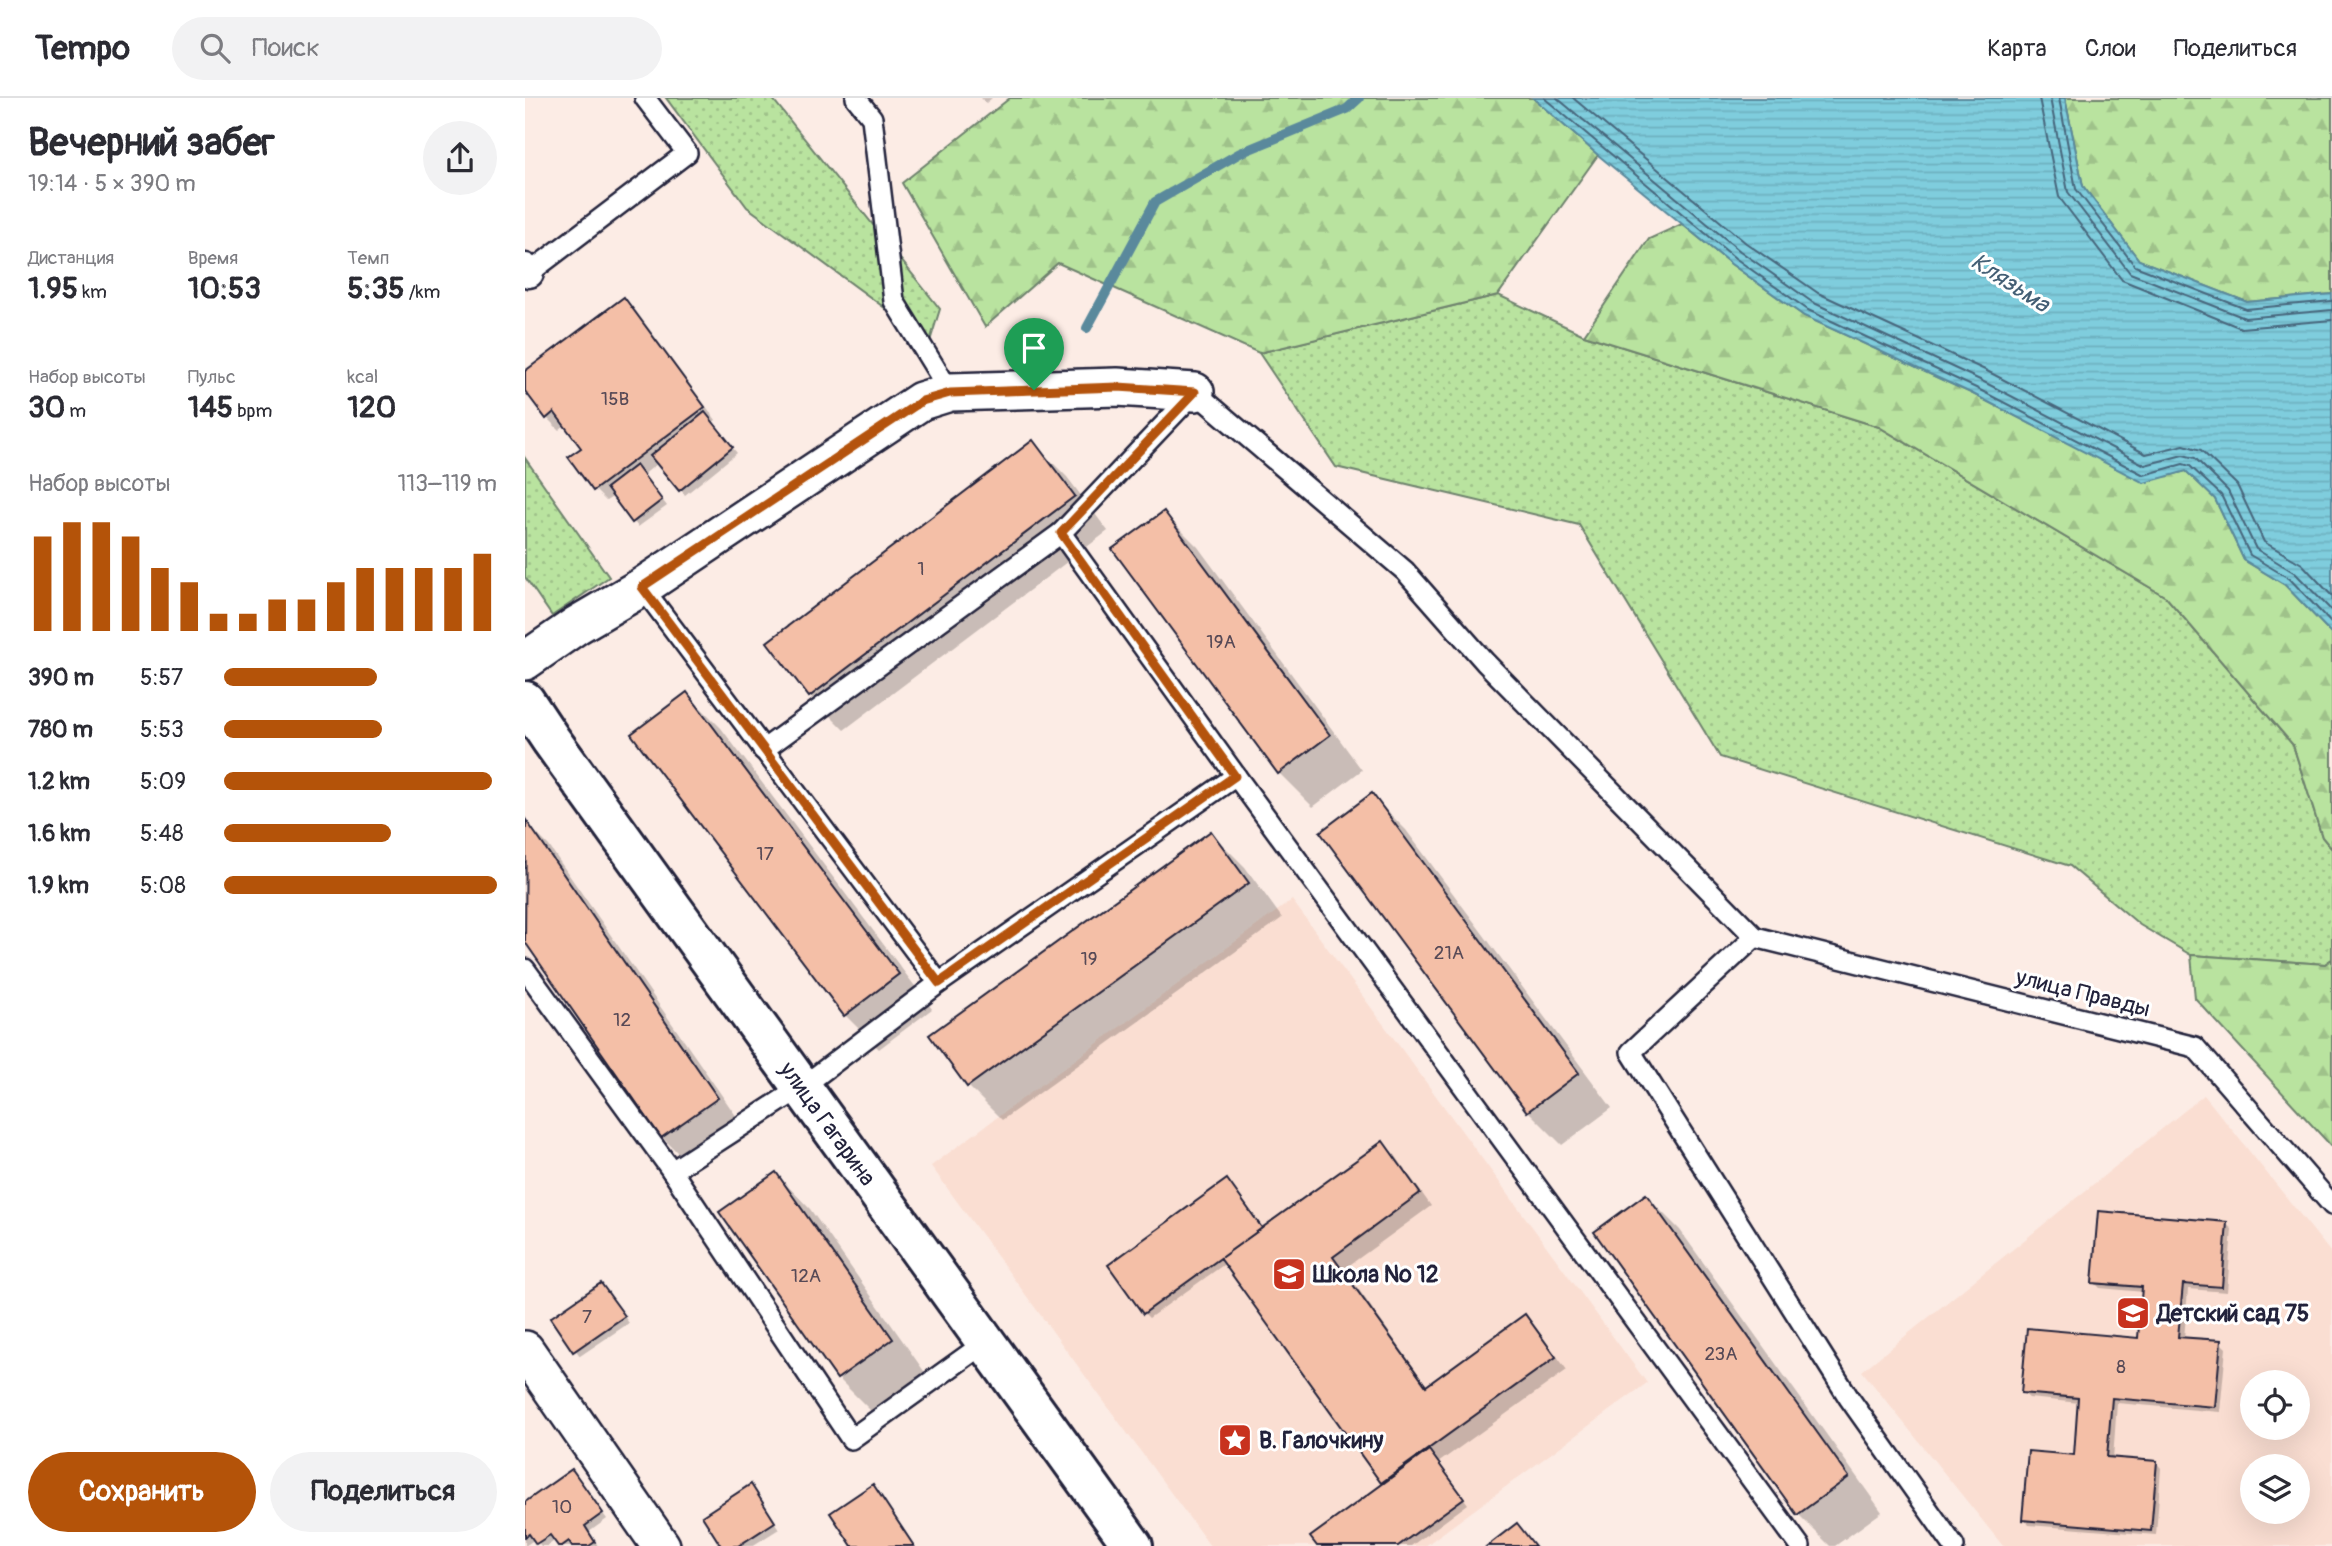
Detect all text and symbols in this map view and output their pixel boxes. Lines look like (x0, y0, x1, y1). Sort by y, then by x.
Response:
search box (172, 17, 662, 80)
text: Tempo (35, 28, 130, 69)
icon: search (196, 29, 234, 67)
text: Поиск (252, 32, 320, 64)
text: Карта (1987, 34, 2047, 63)
text: Слои (2085, 34, 2136, 63)
text: Поделиться (2174, 34, 2297, 63)
text: Вечерний забег (28, 119, 275, 167)
button: share (423, 121, 497, 195)
text: 19:14 · 5 × 390 m (28, 169, 196, 198)
text: Дистанция (28, 246, 114, 270)
text: Время (188, 246, 238, 270)
text: Темп (347, 246, 389, 270)
water label: Клязьма (1965, 247, 2056, 320)
text: 1.95 (28, 270, 78, 307)
text: 10:53 (188, 270, 261, 307)
text: 5:35 (347, 270, 405, 307)
text: km (78, 280, 107, 304)
text: /km (405, 280, 440, 304)
pin (1004, 318, 1064, 390)
icon: arrive (1015, 329, 1053, 367)
text: Набор высоты (28, 365, 146, 389)
text: Пульс (188, 365, 236, 389)
text: kcal (347, 365, 378, 389)
house number: 15В (601, 387, 629, 411)
text: 30 (28, 389, 65, 426)
text: 145 (188, 389, 233, 426)
text: 120 (347, 389, 396, 426)
text: m (65, 399, 86, 423)
text: bpm (233, 399, 272, 423)
text: Набор высоты (28, 469, 170, 498)
text: 113–119 m (397, 469, 497, 498)
house number: 1 (917, 557, 925, 581)
house number: 19А (1206, 630, 1236, 654)
text: 390 m (28, 663, 94, 692)
text: 5:57 (140, 663, 183, 692)
text: 780 m (28, 715, 93, 744)
text: 5:53 (140, 715, 184, 744)
text: 1.2 km (28, 767, 90, 796)
text: 5:09 (140, 767, 186, 796)
text: 1.6 km (28, 819, 90, 848)
text: 5:48 (140, 819, 184, 848)
house number: 17 (756, 842, 774, 866)
text: 1.9 km (28, 871, 89, 900)
text: 5:08 (140, 871, 186, 900)
house number: 21А (1434, 941, 1464, 965)
house number: 19 (1080, 947, 1098, 971)
street label: улица Правды (2012, 962, 2153, 1024)
house number: 12 (613, 1008, 631, 1032)
street label: улица Гагарина (773, 1055, 882, 1191)
school or university icon: Школа № 12 (1270, 1255, 1308, 1293)
place label: Школа № 12 (1312, 1260, 1439, 1289)
house number: 12А (791, 1264, 821, 1288)
school or university icon: Детский сад 75 (2114, 1294, 2152, 1332)
place label: Детский сад 75 (2155, 1299, 2309, 1328)
house number: 7 (582, 1305, 592, 1329)
house number: 23А (1705, 1342, 1737, 1366)
house number: 8 (2116, 1355, 2126, 1379)
map controls (2240, 1370, 2310, 1524)
button: locate (2240, 1370, 2310, 1440)
place icon: В. Галочкину (1216, 1421, 1254, 1459)
place label: В. Галочкину (1259, 1426, 1383, 1455)
button: Сохранить (28, 1452, 256, 1532)
button: Поделиться (270, 1452, 497, 1532)
button: layers (2240, 1454, 2310, 1524)
house number: 10 (552, 1495, 572, 1519)

